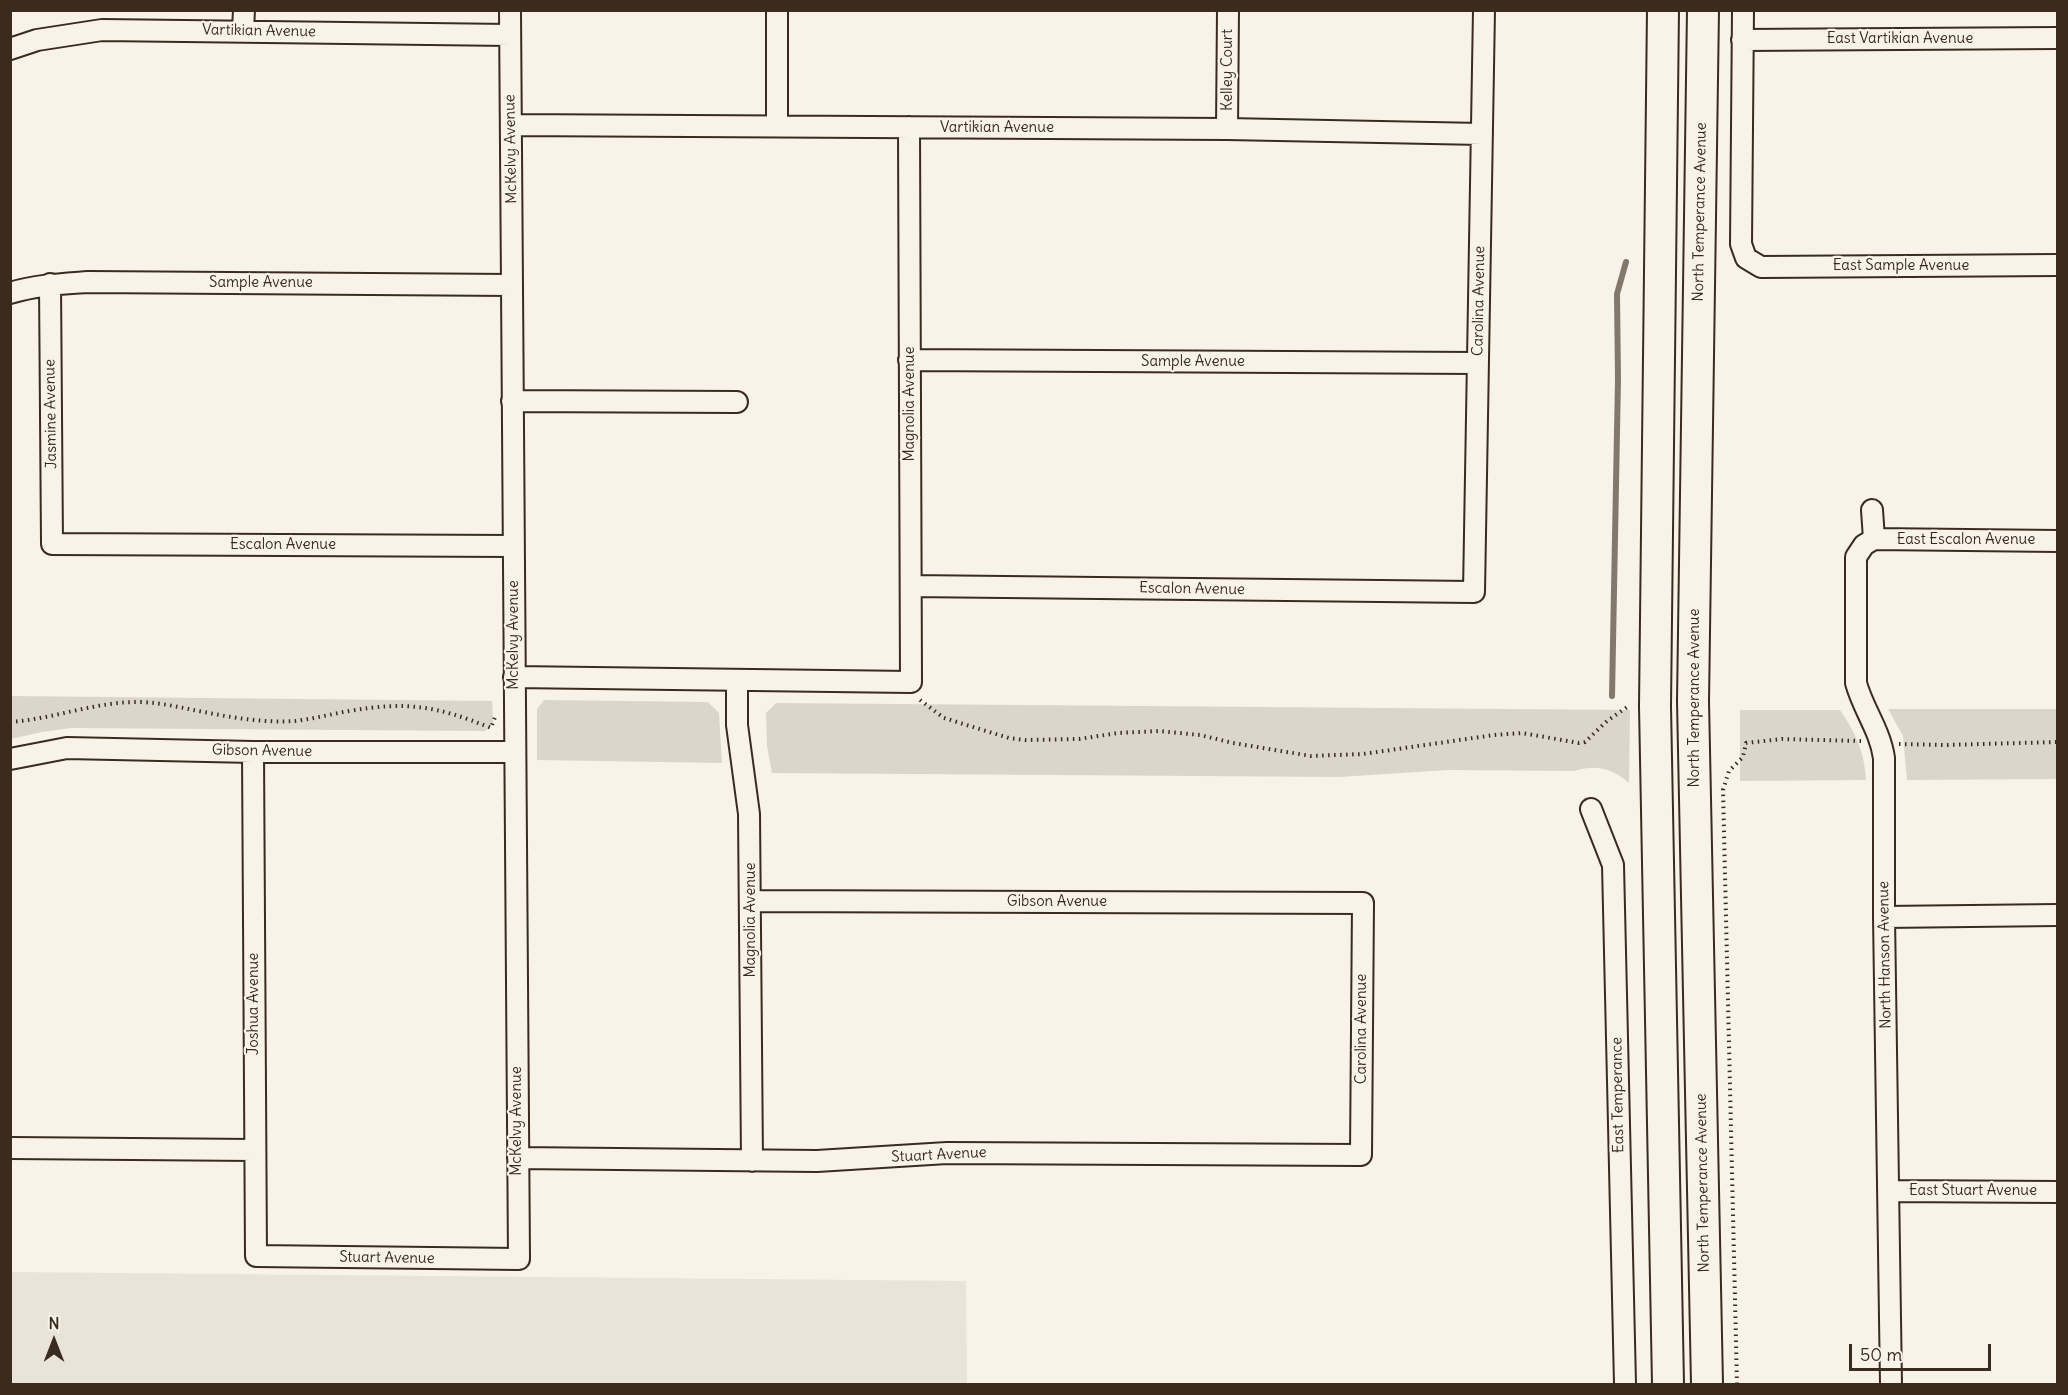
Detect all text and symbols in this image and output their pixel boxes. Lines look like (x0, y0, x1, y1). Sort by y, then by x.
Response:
street label: Vartikian Avenue (202, 21, 316, 41)
street label: Kelley Court (1219, 29, 1237, 111)
street label: East Vartikian Avenue (1827, 30, 1973, 48)
street label: McKelvy Avenue (501, 94, 521, 204)
street label: Vartikian Avenue (940, 119, 1054, 137)
street label: North Temperance Avenue (1689, 122, 1711, 302)
street label: Carolina Avenue (1469, 246, 1489, 356)
street label: East Sample Avenue (1833, 257, 1969, 275)
street label: Sample Avenue (209, 274, 313, 292)
street label: Magnolia Avenue (901, 346, 919, 462)
street label: Sample Avenue (1141, 353, 1245, 371)
street label: Jasmine Avenue (41, 359, 61, 469)
street label: East Escalon Avenue (1897, 531, 2035, 549)
street label: Escalon Avenue (230, 536, 336, 554)
street label: Escalon Avenue (1139, 579, 1245, 599)
street label: McKelvy Avenue (505, 580, 523, 690)
street label: North Temperance Avenue (1686, 608, 1704, 788)
street label: Gibson Avenue (212, 741, 312, 761)
street label: Magnolia Avenue (742, 862, 760, 978)
street label: North Hanson Avenue (1875, 881, 1895, 1029)
street label: Gibson Avenue (1007, 893, 1107, 911)
street label: Joshua Avenue (245, 953, 263, 1055)
street label: Carolina Avenue (1353, 974, 1371, 1084)
street label: East Temperance (1608, 1037, 1628, 1153)
street label: McKelvy Avenue (508, 1066, 526, 1176)
street label: North Temperance Avenue (1692, 1093, 1714, 1273)
street label: Stuart Avenue (891, 1144, 987, 1166)
street label: East Stuart Avenue (1909, 1182, 2037, 1200)
street label: Stuart Avenue (339, 1248, 435, 1268)
north arrow (24, 1311, 84, 1371)
text: N (48, 1313, 60, 1333)
scale bar (1852, 1332, 1994, 1370)
text: 50 m (1860, 1343, 1902, 1366)

